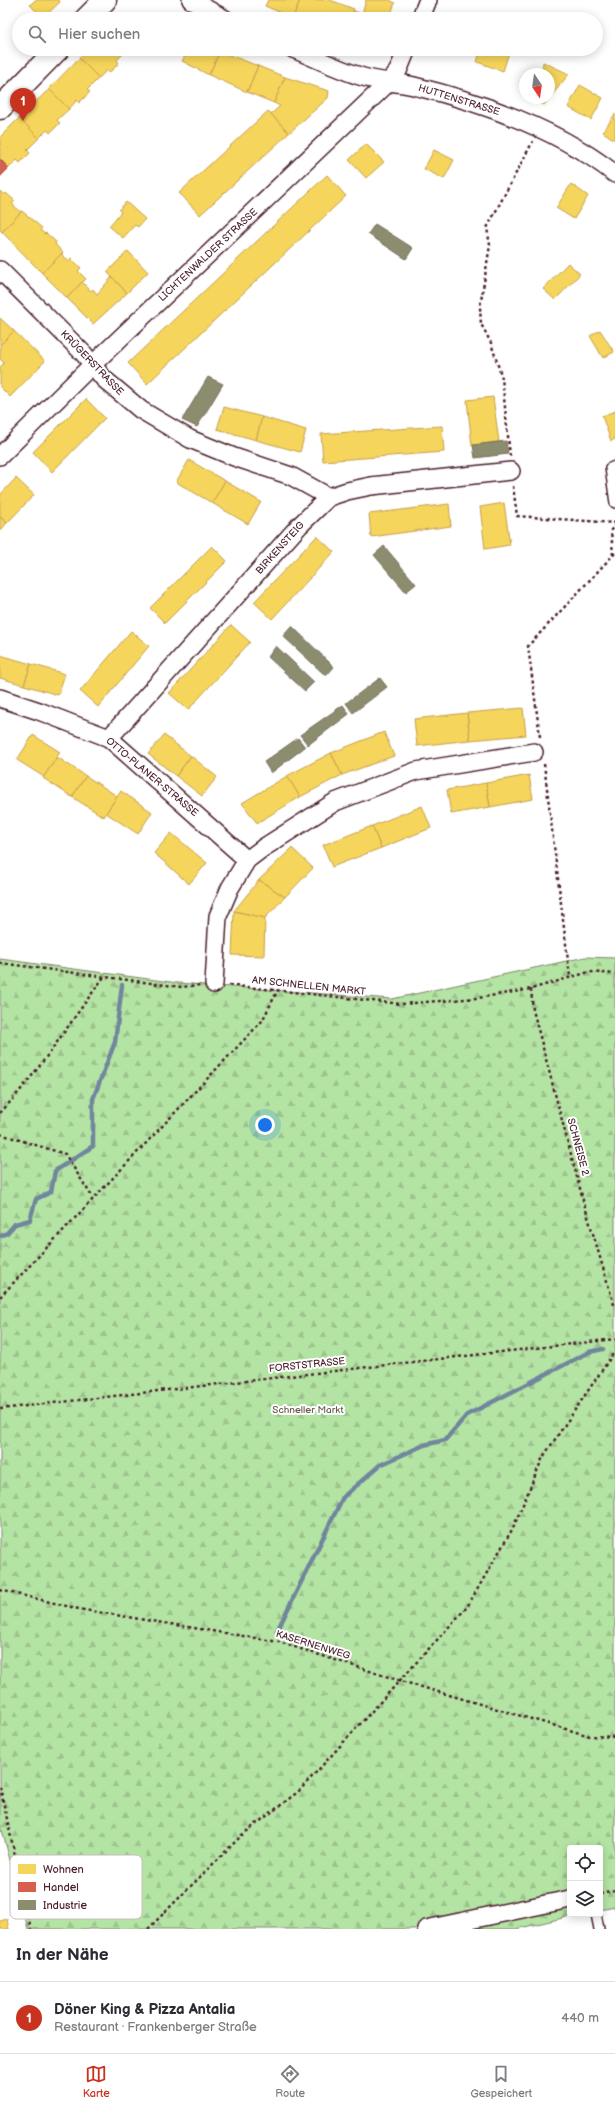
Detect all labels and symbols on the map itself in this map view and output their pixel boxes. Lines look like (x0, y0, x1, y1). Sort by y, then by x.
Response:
north arrow (519, 68, 555, 104)
street label: HUTTENSTRASSE (417, 82, 502, 118)
pin: 1 (10, 88, 36, 121)
street label: LICHTENWALDER STRASSE (156, 206, 260, 304)
street label: KRÜGERSTRASSE (58, 328, 126, 398)
street label: BIRKENSTEIG (253, 519, 307, 577)
street label: OTTO-PLANER-STRASSE (103, 735, 201, 819)
street label: AM SCHNELLEN MARKT (251, 974, 367, 998)
your location (255, 1115, 275, 1135)
street label: SCHNEISE 2 (565, 1117, 591, 1177)
street label: FORSTSTRASSE (268, 1355, 346, 1375)
park label: Schneller Markt (272, 1404, 344, 1416)
street label: KASERNENWEG (274, 1628, 352, 1662)
legend (10, 1855, 142, 1919)
text: Wohnen (43, 1863, 84, 1876)
text: Handel (43, 1881, 79, 1894)
text: Industrie (43, 1899, 87, 1912)

